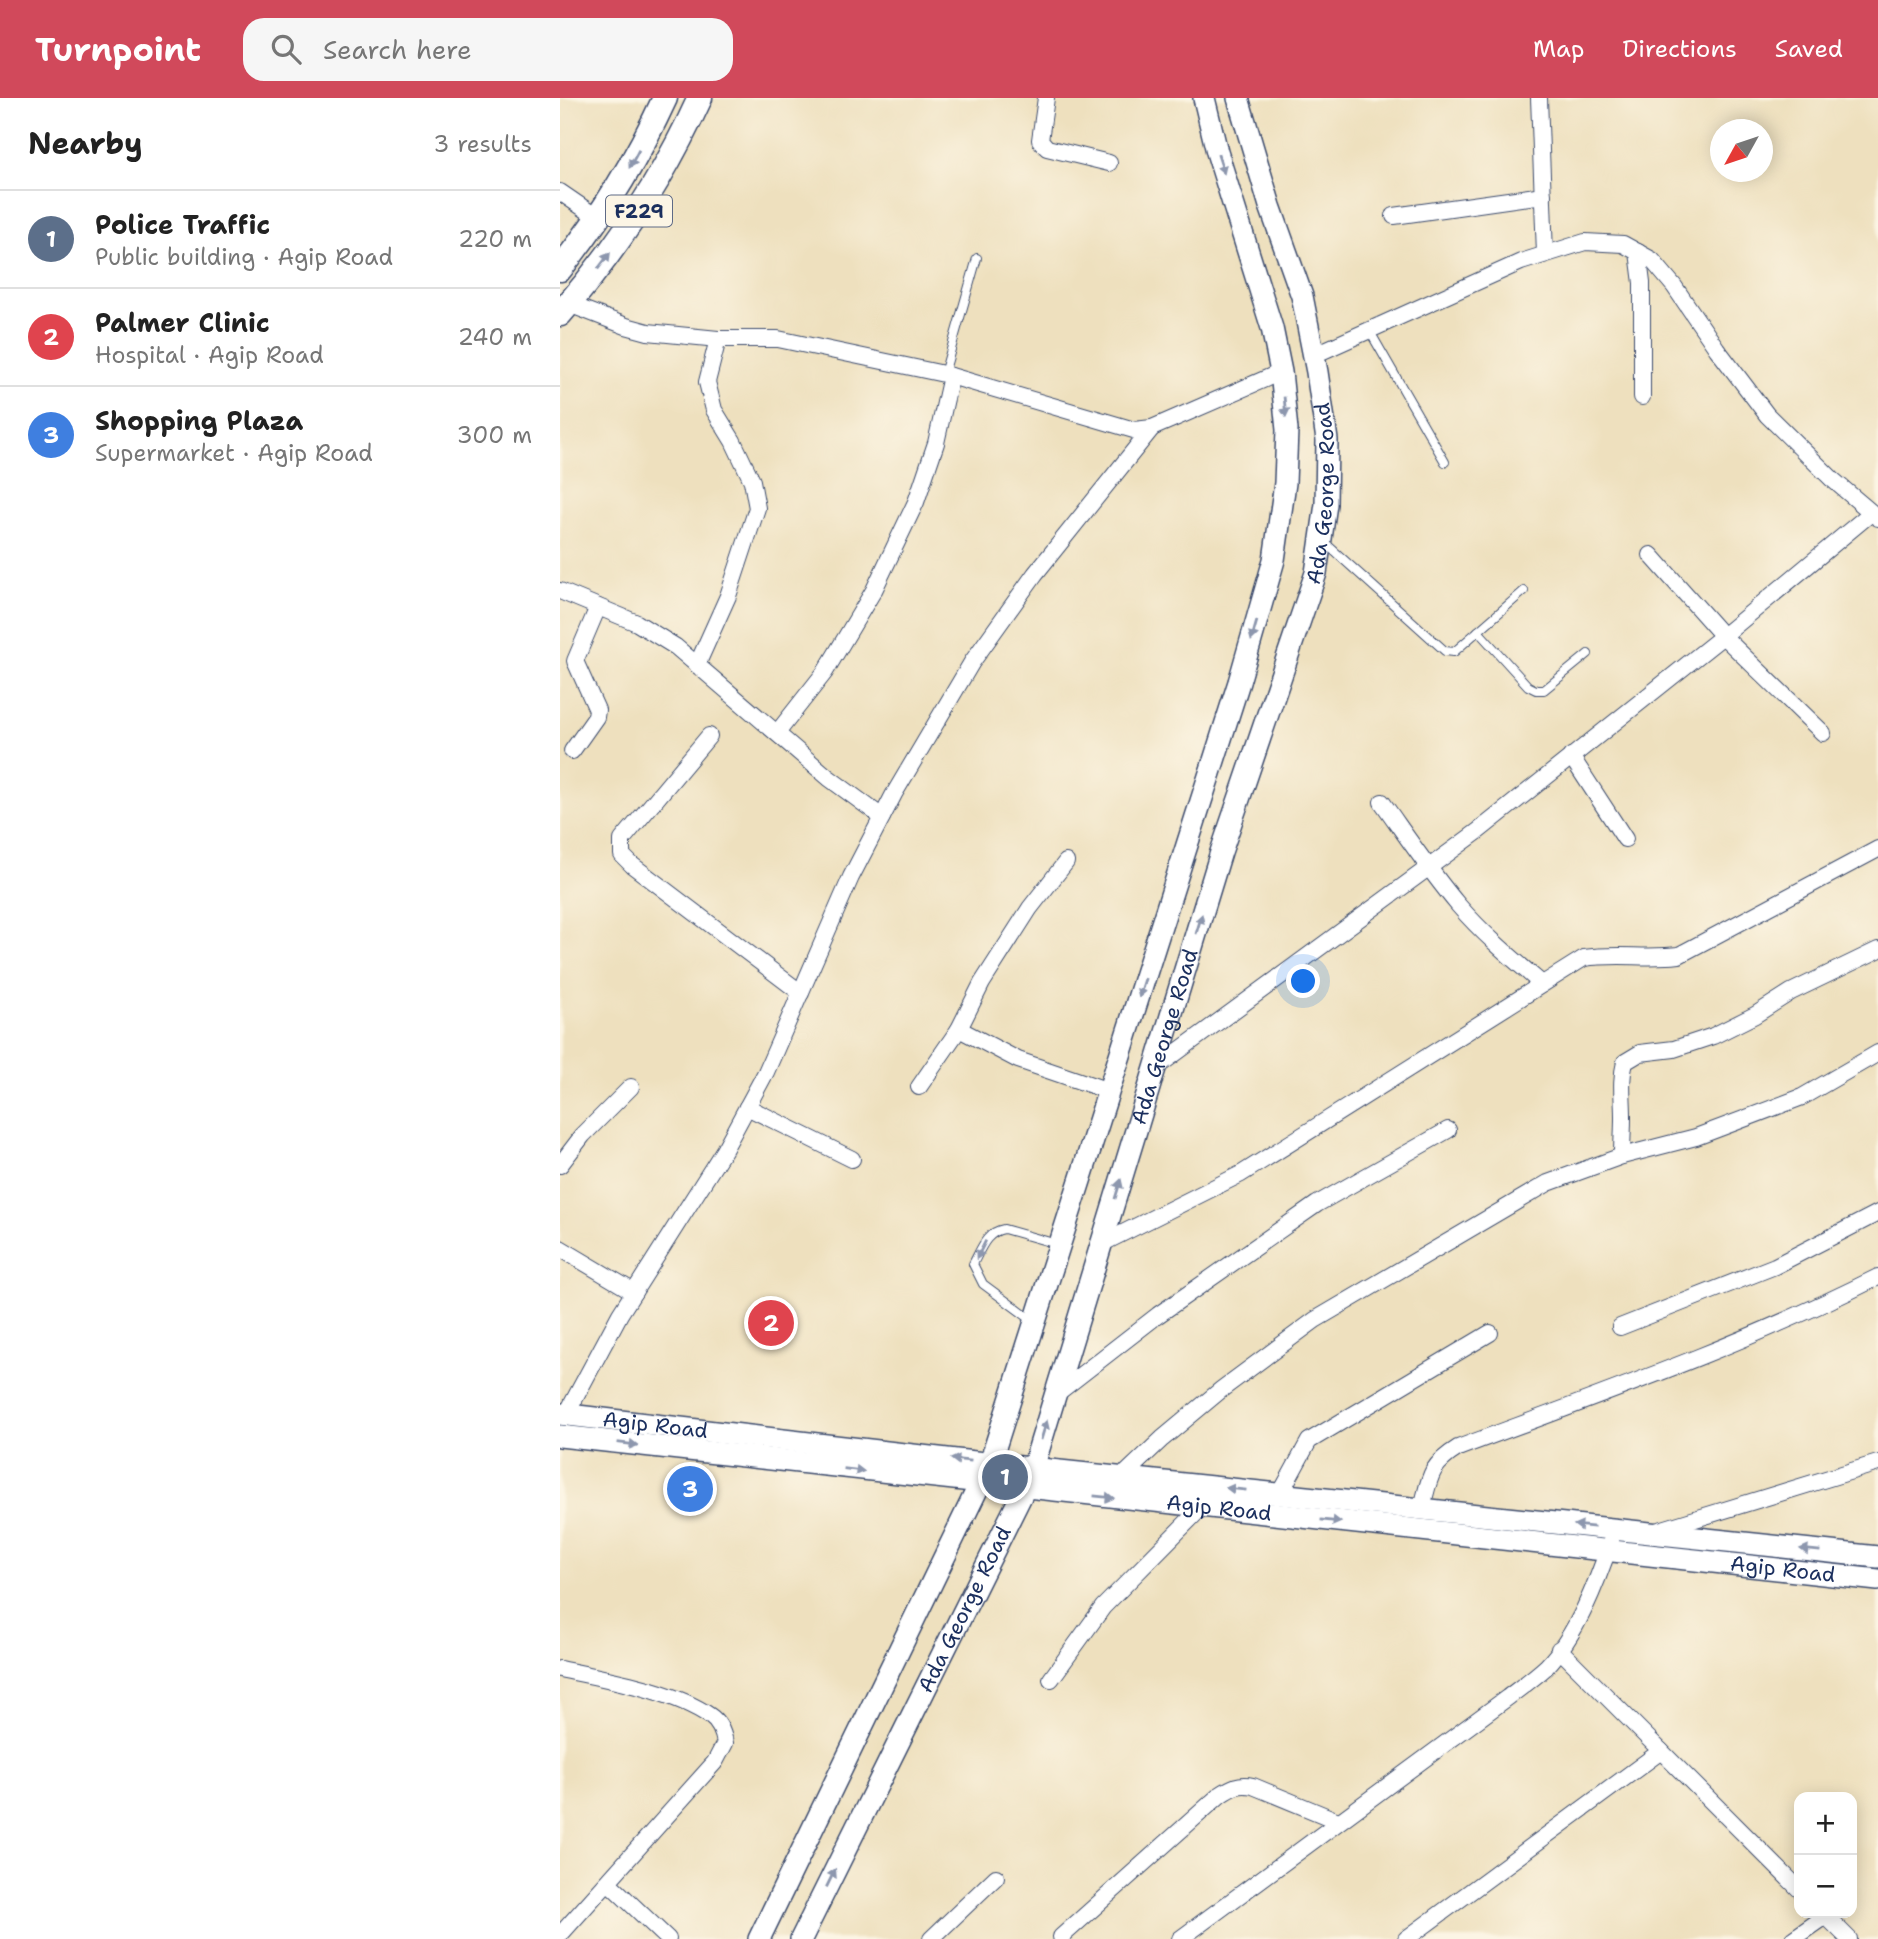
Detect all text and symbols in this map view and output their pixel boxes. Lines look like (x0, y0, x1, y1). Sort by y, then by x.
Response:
search box (243, 18, 733, 81)
text: Turnpoint (35, 27, 201, 72)
icon: search (267, 30, 305, 68)
text: Search here (323, 32, 472, 67)
text: Map (1533, 33, 1584, 65)
text: Directions (1622, 33, 1737, 65)
text: Saved (1775, 33, 1843, 65)
north arrow (1710, 119, 1773, 182)
text: Nearby (28, 123, 143, 164)
text: 3 results (433, 129, 532, 159)
one-way arrow (629, 149, 640, 169)
one-way arrow (1216, 154, 1227, 175)
road number: F229 (606, 195, 672, 226)
text: Police Traffic (95, 207, 270, 242)
text: 1 (46, 224, 56, 254)
text: 220 m (458, 224, 532, 254)
text: Public building · Agip Road (95, 242, 393, 272)
one-way arrow (596, 252, 610, 270)
text: Palmer Clinic (95, 305, 270, 340)
text: 2 (43, 322, 59, 352)
text: 240 m (458, 322, 532, 352)
text: Hospital · Agip Road (95, 340, 324, 370)
one-way arrow (1280, 396, 1291, 418)
street label: Ada George Road (1299, 401, 1341, 588)
text: Shopping Plaza (95, 403, 303, 438)
text: 3 (43, 420, 59, 450)
text: 300 m (457, 420, 532, 450)
text: Supermarket · Agip Road (95, 438, 373, 468)
one-way arrow (1248, 621, 1258, 642)
one-way arrow (1194, 913, 1204, 934)
street label: Ada George Road (1125, 945, 1205, 1128)
your location (1286, 964, 1320, 998)
one-way arrow (1136, 978, 1146, 999)
one-way arrow (1113, 1178, 1123, 1199)
one-way arrow (975, 1241, 987, 1261)
pin: 2 (748, 1297, 794, 1349)
street label: Agip Road (601, 1405, 709, 1445)
one-way arrow (1040, 1419, 1050, 1440)
one-way arrow (617, 1438, 639, 1449)
pin: 1 (982, 1451, 1028, 1503)
one-way arrow (950, 1455, 972, 1466)
pin: 3 (667, 1463, 713, 1515)
one-way arrow (843, 1464, 865, 1475)
one-way arrow (1225, 1483, 1247, 1494)
street label: Agip Road (1165, 1488, 1273, 1528)
one-way arrow (1094, 1491, 1116, 1502)
one-way arrow (1320, 1515, 1342, 1526)
one-way arrow (1573, 1520, 1595, 1531)
street label: Ada George Road (912, 1521, 1018, 1697)
one-way arrow (1799, 1544, 1821, 1555)
street label: Agip Road (1729, 1549, 1837, 1589)
map controls (1794, 1792, 1857, 1918)
button: + (1794, 1792, 1857, 1855)
button: − (1794, 1855, 1857, 1918)
one-way arrow (825, 1868, 836, 1888)

